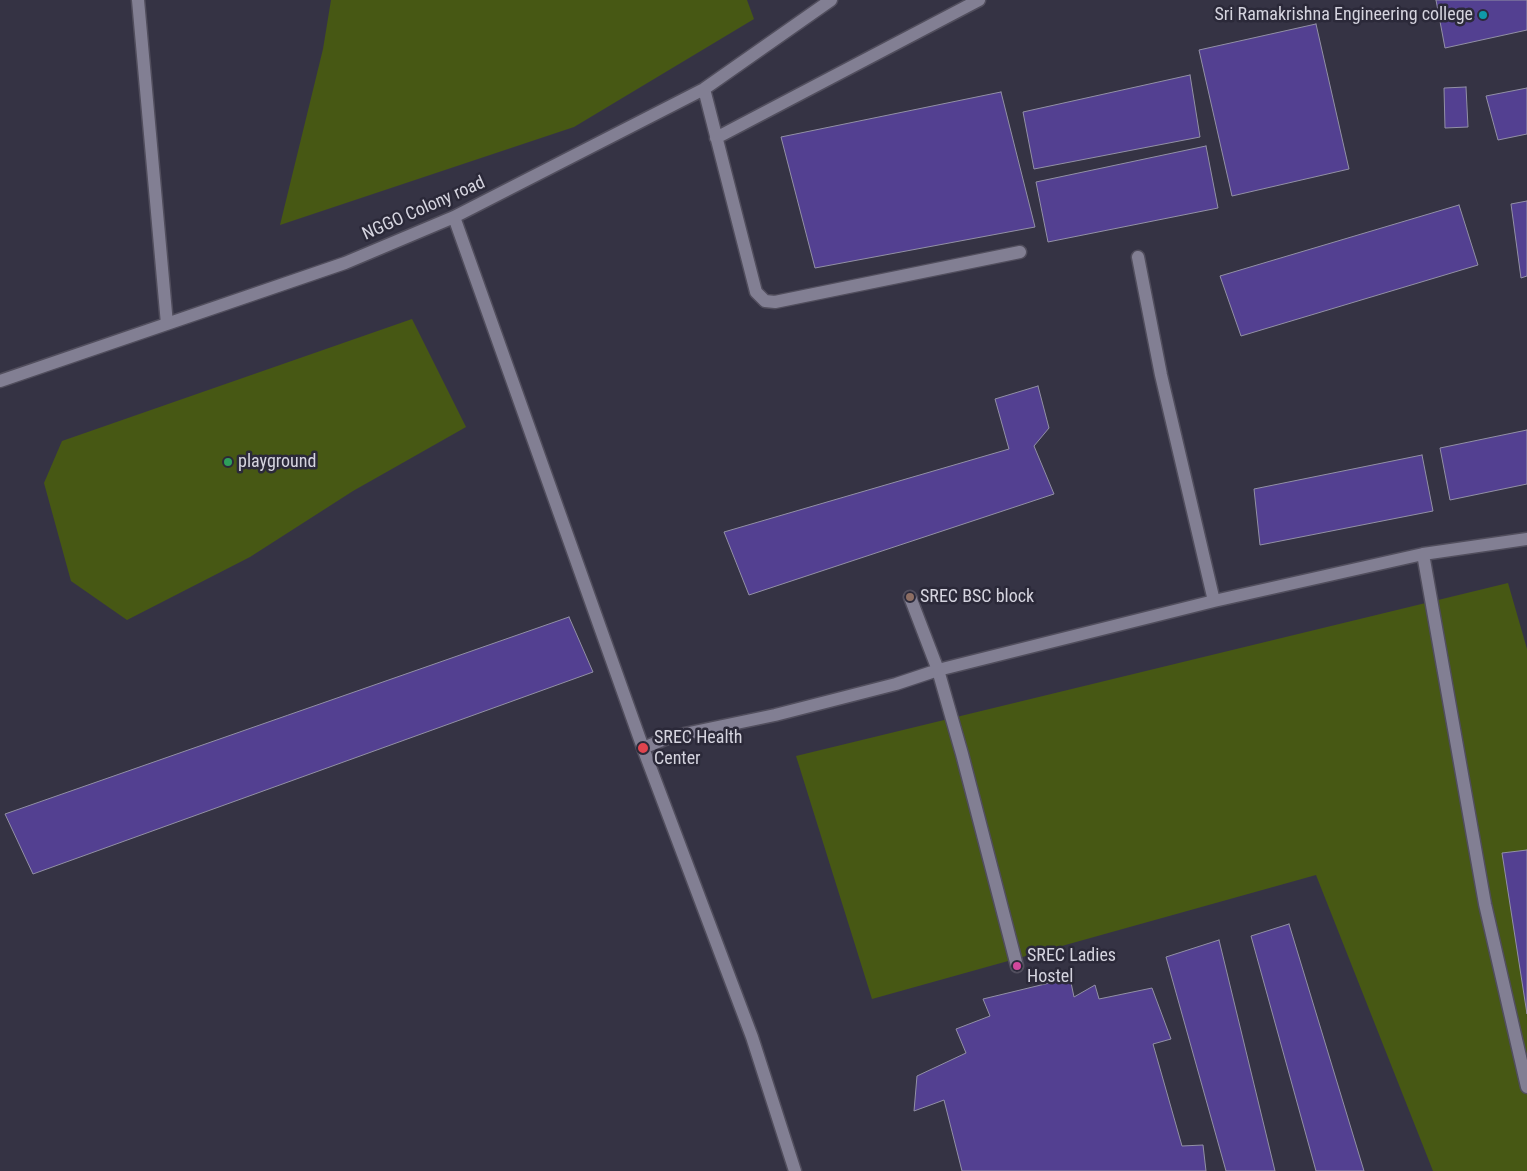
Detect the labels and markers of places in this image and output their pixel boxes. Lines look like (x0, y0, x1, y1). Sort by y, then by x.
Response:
place label: Sri Ramakrishna Engineering college (1214, 4, 1473, 26)
marker: Sri Ramakrishna Engineering college (1477, 9, 1489, 21)
place label: playground (238, 451, 316, 473)
marker: playground (222, 456, 234, 468)
place label: SREC BSC block (920, 586, 1034, 608)
marker: SREC BSC block (904, 591, 916, 603)
place label: SREC Health Center (654, 727, 743, 770)
marker: SREC Health Center (636, 741, 650, 755)
place label: SREC Ladies Hostel (1027, 945, 1116, 988)
marker: SREC Ladies Hostel (1011, 960, 1023, 972)

